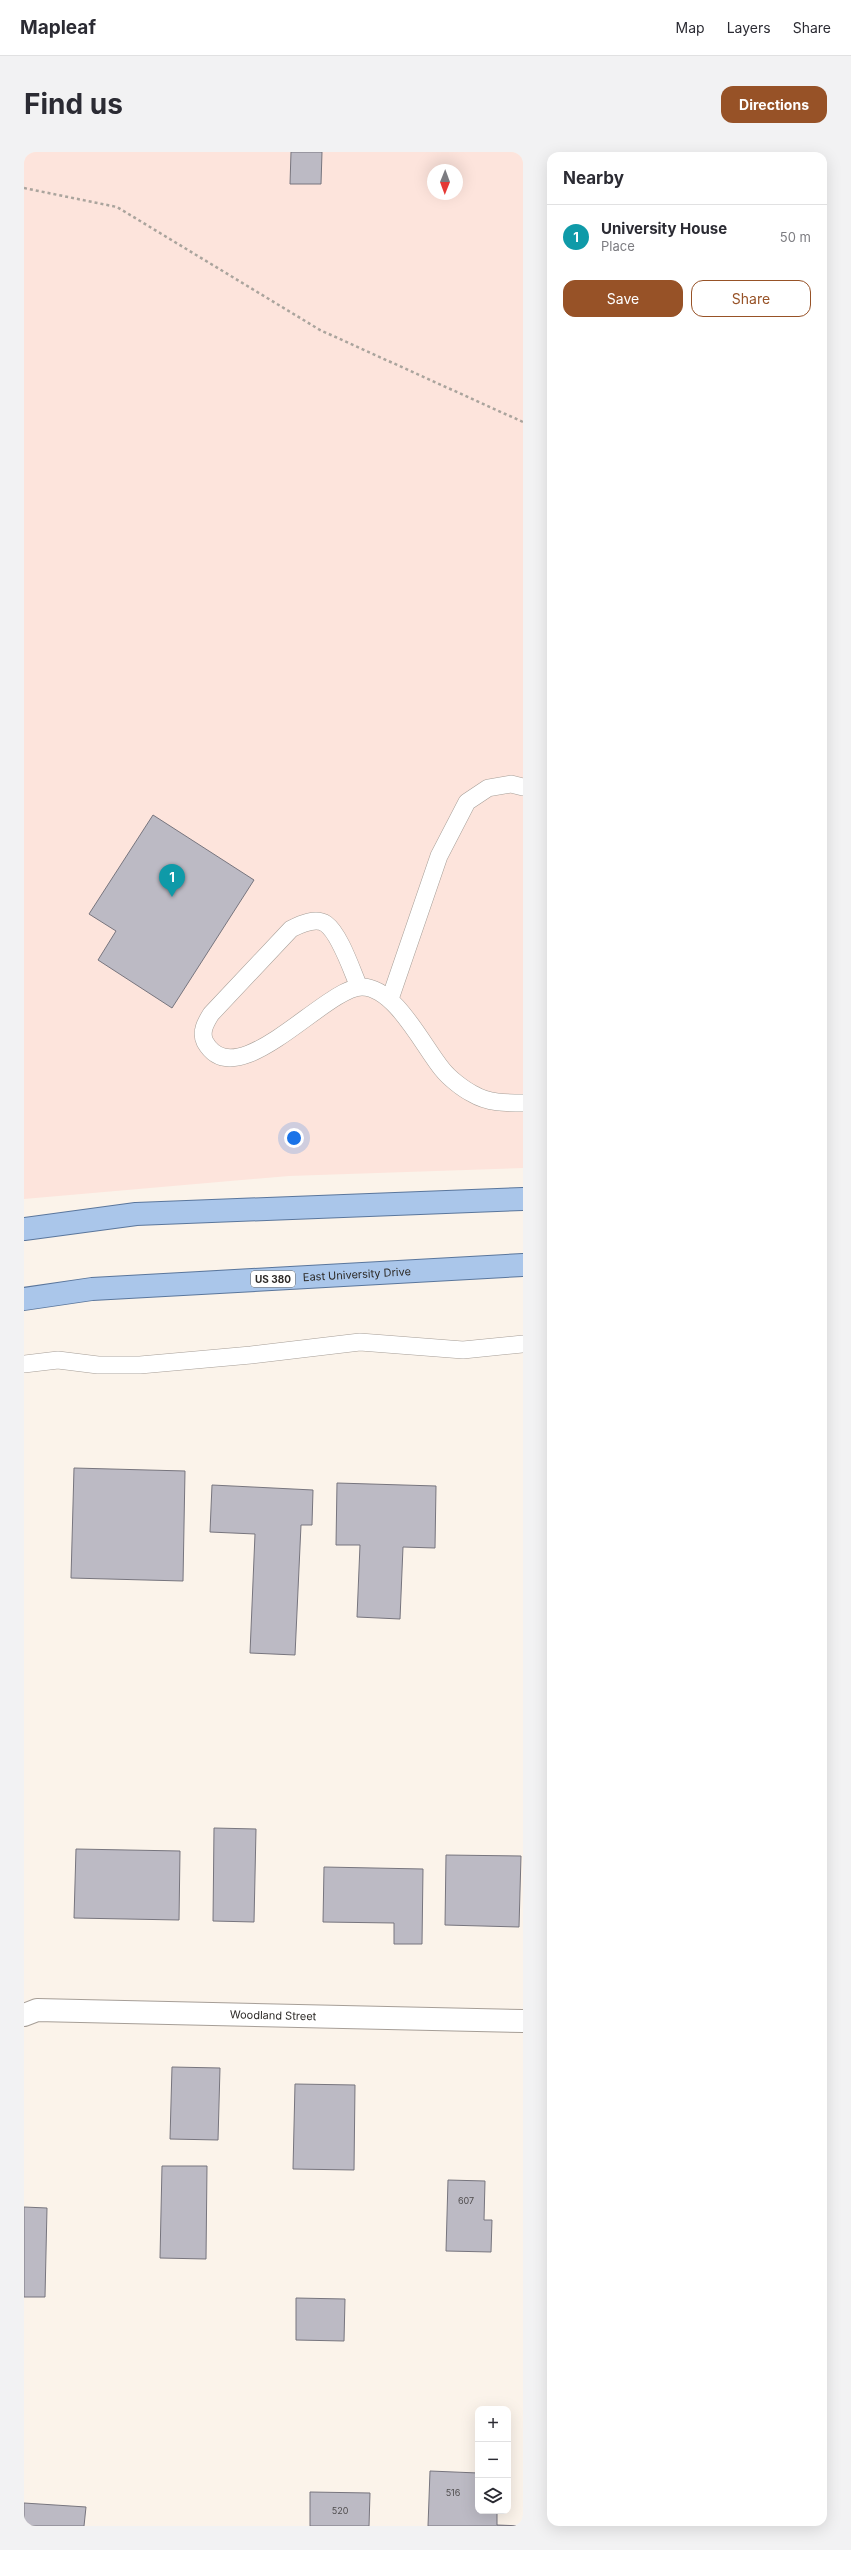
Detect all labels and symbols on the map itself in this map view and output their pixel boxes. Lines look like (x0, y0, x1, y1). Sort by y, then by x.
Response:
north arrow (427, 164, 463, 200)
pin: 1 (159, 864, 185, 897)
your location (284, 1128, 304, 1148)
street label: East University Drive (302, 1264, 411, 1284)
road number: US 380 (251, 1271, 295, 1287)
street label: Woodland Street (230, 2007, 317, 2023)
house number: 607 (458, 2195, 474, 2206)
house number: 516 (446, 2487, 461, 2498)
house number: 520 (332, 2505, 349, 2516)

